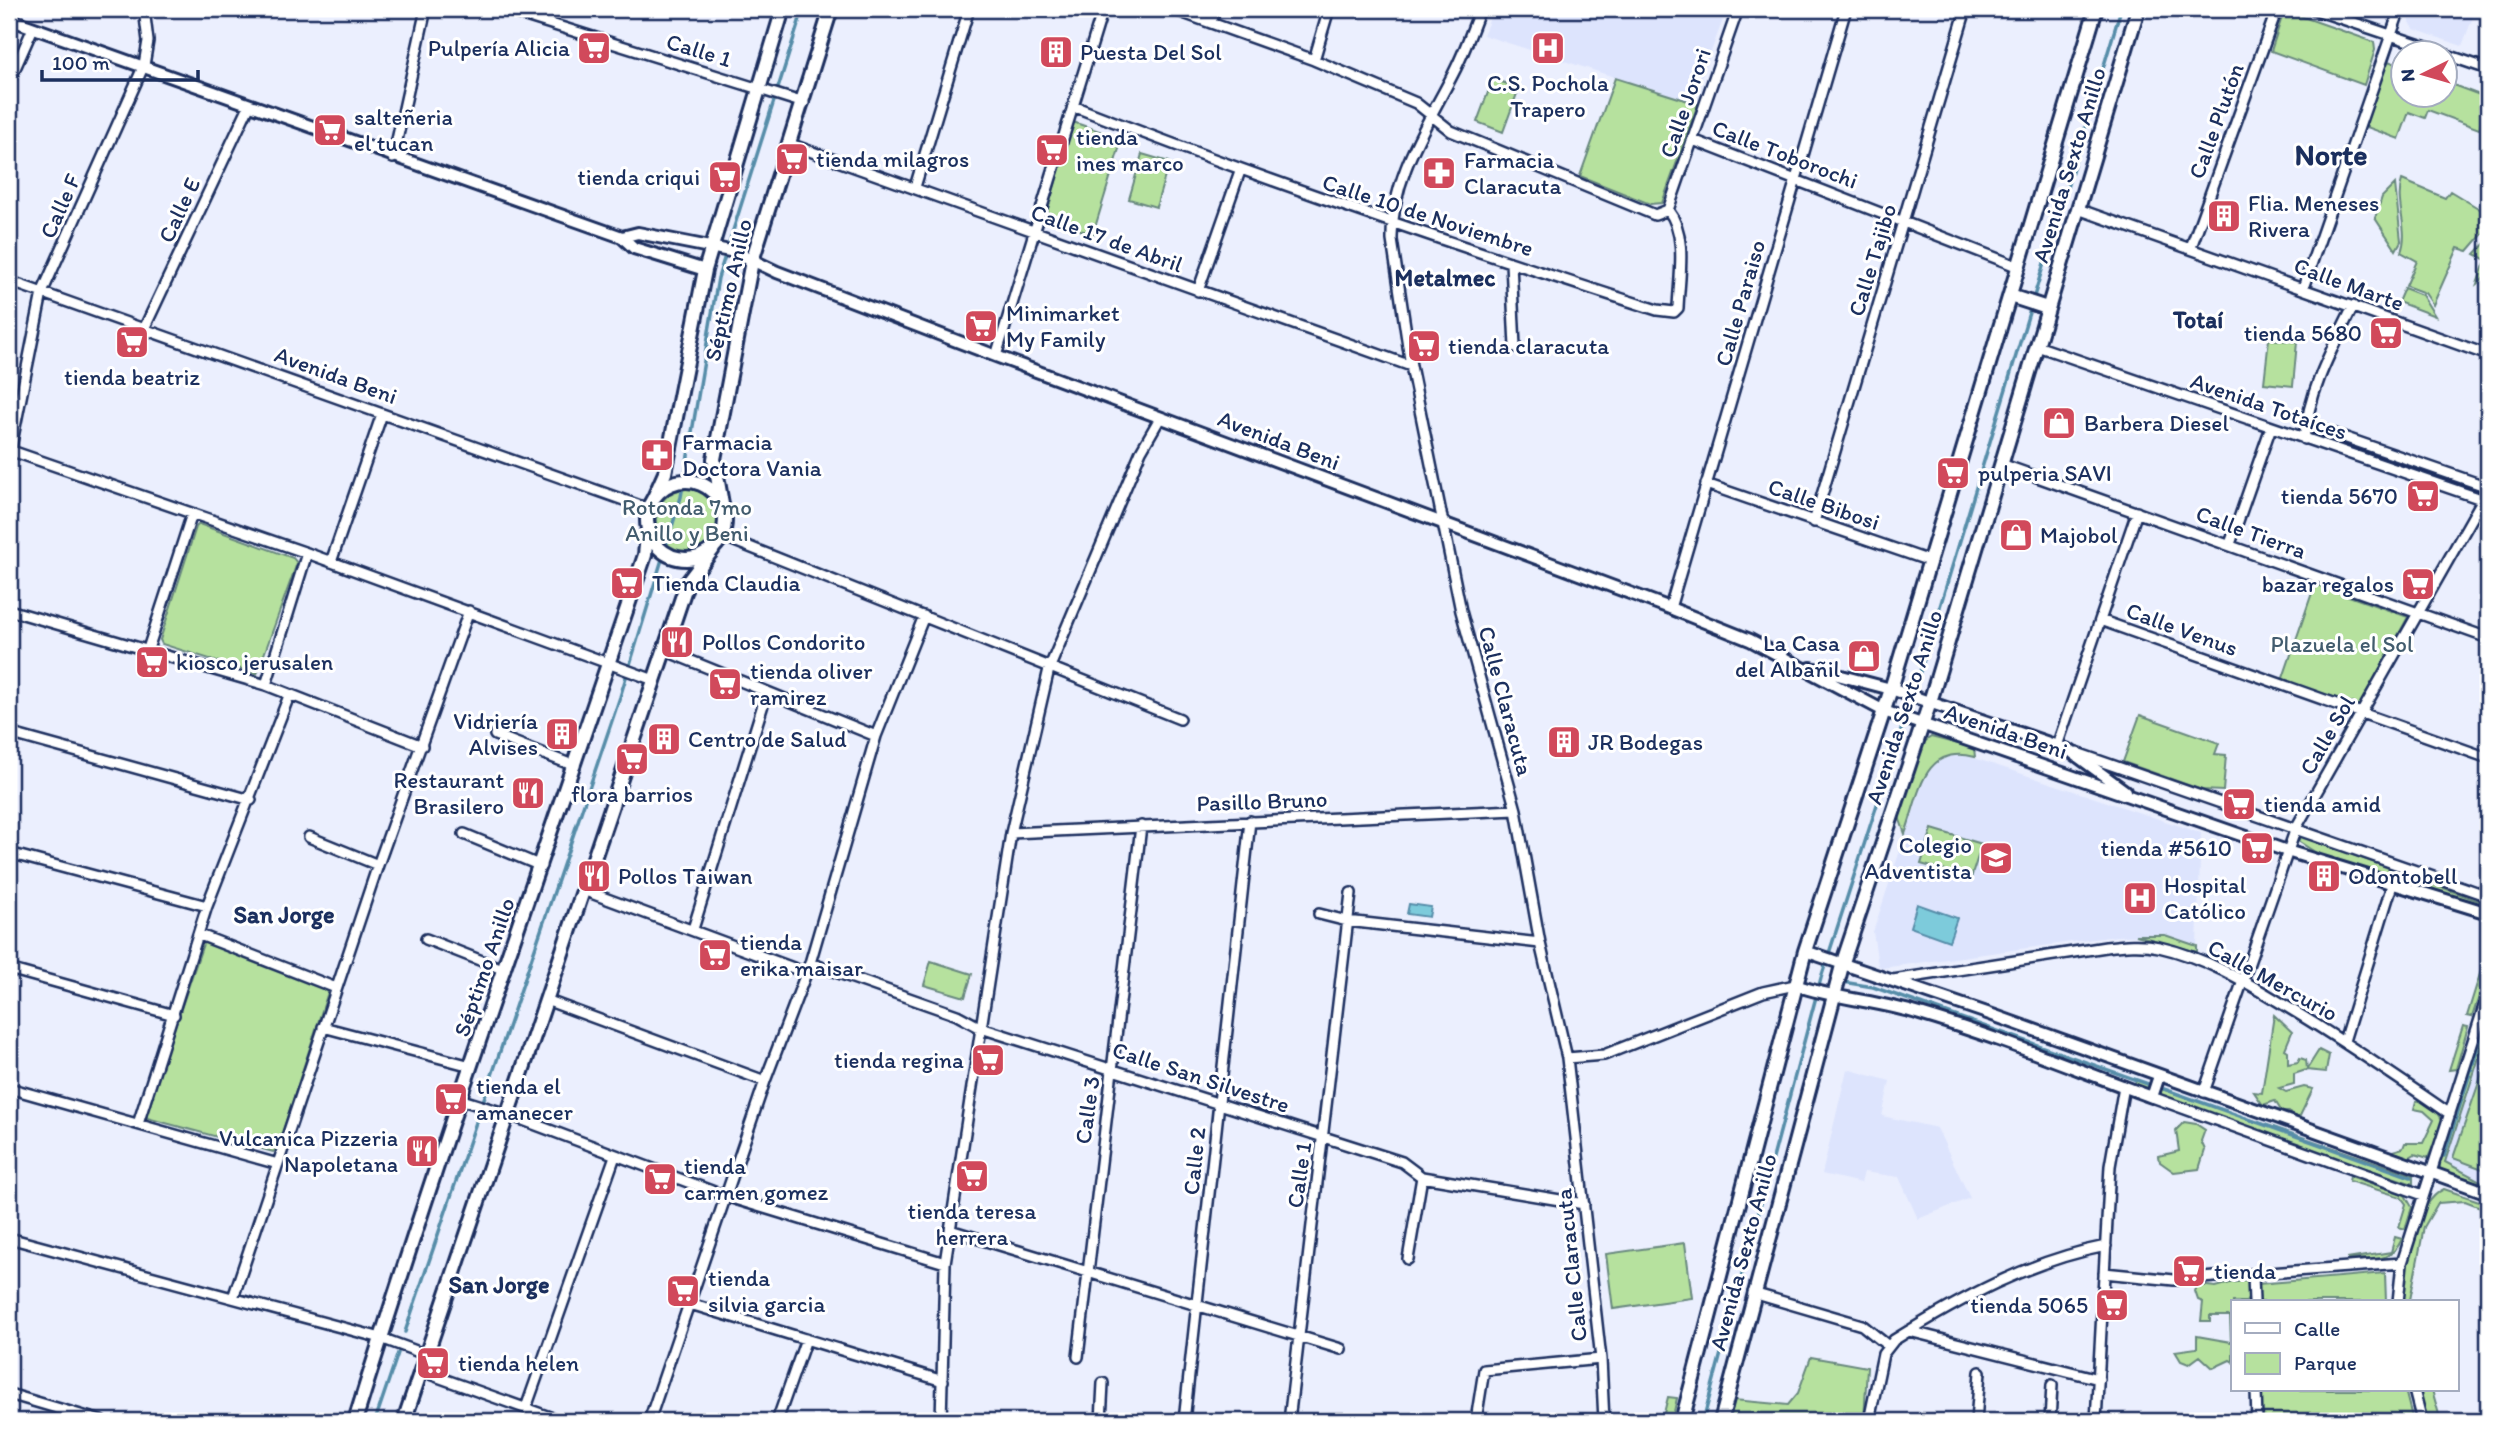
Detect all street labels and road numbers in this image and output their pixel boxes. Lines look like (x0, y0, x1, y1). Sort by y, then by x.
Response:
street label: Calle 1 (663, 27, 735, 73)
street label: Calle Jorori (1653, 44, 1717, 162)
street label: Calle Plutón (2182, 59, 2250, 183)
street label: Avenida Sexto Anillo (2026, 64, 2112, 266)
street label: Calle Toborochi (1708, 113, 1862, 195)
street label: Calle 10 de Noviembre (1319, 168, 1537, 262)
street label: Calle F (33, 169, 87, 243)
street label: Calle E (152, 173, 206, 247)
street label: Calle 17 de Abril (1027, 198, 1187, 279)
street label: Calle Tajibo (1842, 200, 1902, 320)
street label: Séptimo Anillo (698, 216, 758, 364)
street label: Calle Paraiso (1709, 237, 1771, 369)
street label: Calle Marte (2290, 251, 2408, 317)
street label: Avenida Beni (271, 340, 401, 410)
street label: Avenida Totaíces (2187, 366, 2351, 446)
street label: Avenida Beni (1214, 404, 1344, 476)
street label: Calle Bibosi (1765, 472, 1883, 536)
street label: Calle Tierra (2192, 499, 2310, 565)
street label: Calle Venus (2122, 596, 2242, 662)
street label: Avenida Sexto Anillo (1859, 606, 1949, 808)
street label: Calle Claracuta (1473, 623, 1539, 779)
street label: Calle Sol (2293, 690, 2361, 780)
street label: Avenida Beni (1941, 697, 2071, 765)
street label: Pasillo Bruno (1196, 785, 1328, 817)
street label: Séptimo Anillo (447, 894, 521, 1040)
street label: Calle Mercurio (2203, 933, 2343, 1027)
street label: Calle San Silvestre (1109, 1035, 1293, 1119)
street label: Calle 3 (1068, 1074, 1106, 1146)
street label: Calle 2 (1177, 1126, 1211, 1196)
street label: Calle 1 (1281, 1140, 1318, 1210)
street label: Avenida Sexto Anillo (1703, 1150, 1783, 1354)
street label: Calle Claracuta (1549, 1187, 1593, 1343)

